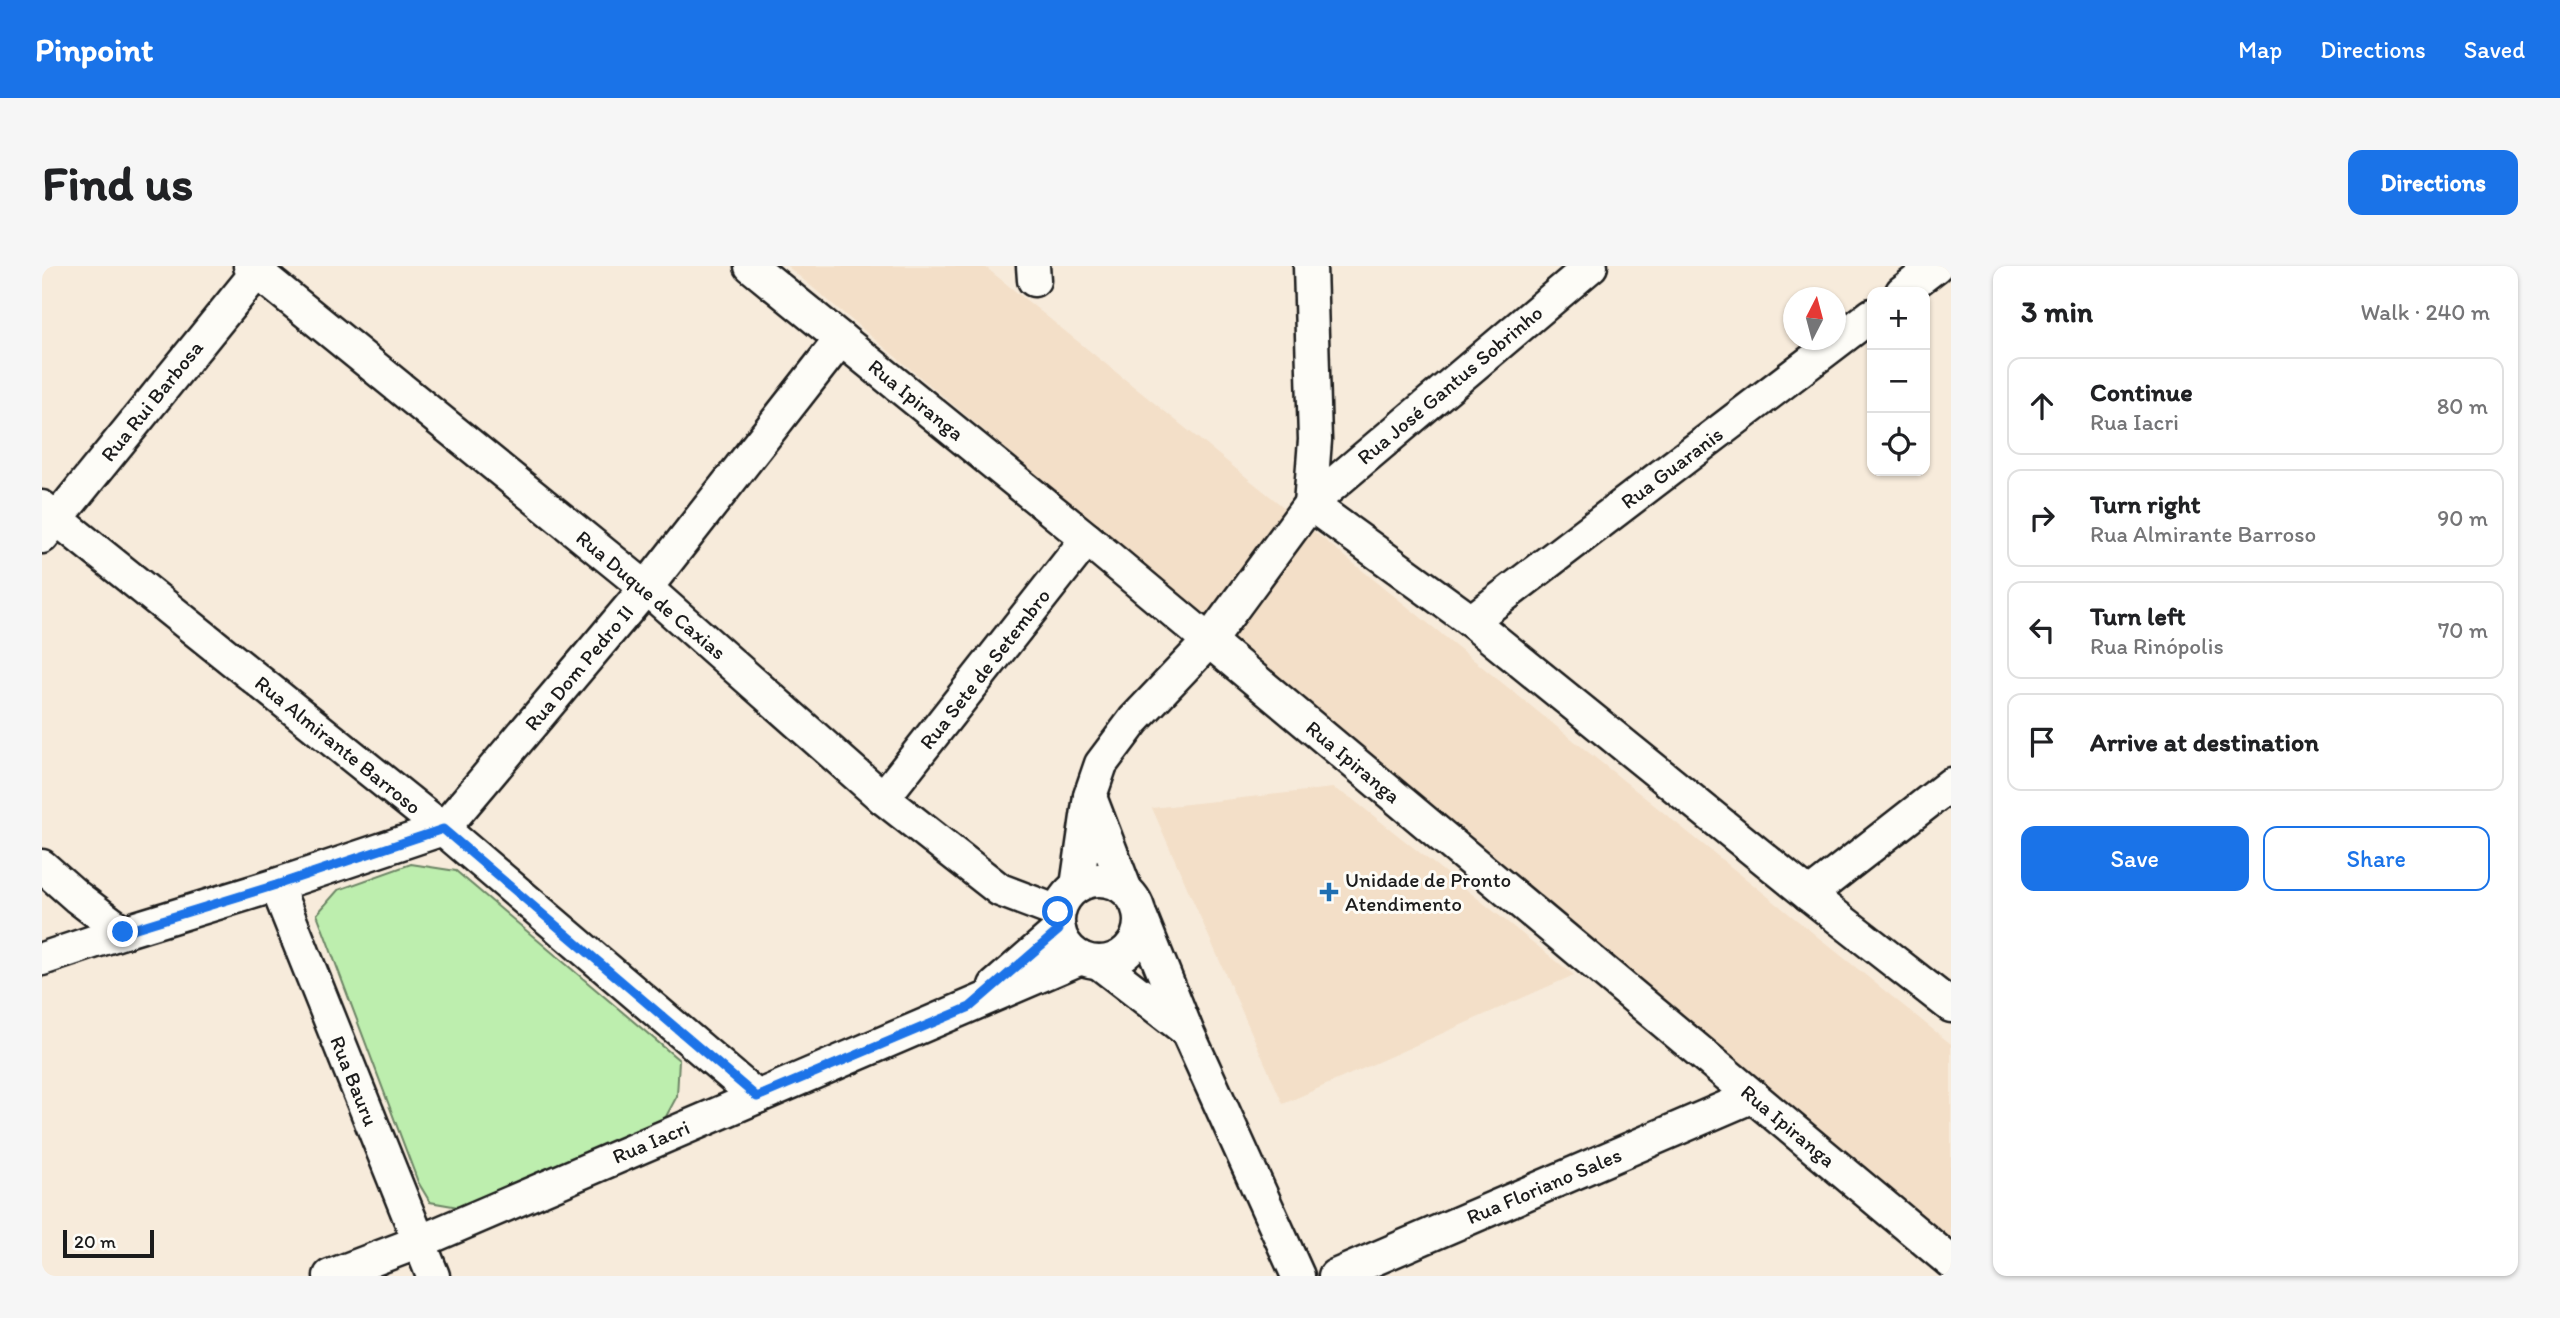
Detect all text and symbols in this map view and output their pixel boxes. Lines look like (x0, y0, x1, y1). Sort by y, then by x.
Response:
text: Pinpoint (35, 30, 153, 69)
text: Map (2238, 35, 2282, 64)
text: Directions (2320, 35, 2426, 64)
text: Saved (2464, 35, 2525, 64)
button: Directions (2348, 150, 2518, 215)
text: Find us (42, 153, 193, 212)
north arrow (1783, 287, 1846, 350)
map controls (1867, 287, 1930, 476)
button: + (1867, 287, 1930, 350)
text: 3 min (2021, 293, 2093, 330)
text: Walk · 240 m (2360, 298, 2490, 326)
street label: Rua José Gantus Sobrinho (1352, 300, 1547, 469)
street label: Rua Rui Barbosa (95, 335, 208, 466)
button: − (1867, 350, 1930, 413)
street label: Rua Ipiranga (864, 354, 969, 446)
text: Continue (2090, 376, 2193, 408)
icon: ahead (2023, 387, 2061, 425)
text: 80 m (2437, 392, 2488, 420)
text: Rua Iacri (2090, 408, 2179, 436)
button: locate (1867, 413, 1930, 476)
street label: Rua Guaranis (1616, 421, 1728, 514)
text: Turn right (2090, 488, 2201, 520)
icon: right (2023, 499, 2061, 537)
text: 90 m (2437, 504, 2488, 532)
text: Rua Almirante Barroso (2090, 520, 2316, 548)
street label: Rua Duque de Caxias (571, 525, 731, 665)
street label: Rua Sete de Setembro (914, 583, 1055, 754)
street label: Rua Dom Pedro II (519, 600, 638, 736)
text: Turn left (2090, 600, 2186, 632)
icon: left (2023, 611, 2061, 649)
text: 70 m (2438, 616, 2488, 644)
text: Rua Rinópolis (2090, 632, 2224, 660)
street label: Rua Almirante Barroso (250, 670, 426, 819)
street label: Rua Ipiranga (1301, 715, 1406, 808)
icon: arrive (2023, 723, 2061, 761)
text: Arrive at destination (2090, 726, 2319, 758)
button: Save (2021, 826, 2249, 891)
button: Share (2263, 826, 2490, 891)
place label: Unidade de Pronto Atendimento (1345, 867, 1511, 916)
marker: Unidade de Pronto Atendimento (1319, 882, 1339, 902)
route start (1042, 896, 1073, 927)
route end (107, 916, 138, 947)
street label: Rua Bauru (325, 1032, 384, 1130)
street label: Rua Ipiranga (1736, 1079, 1841, 1172)
street label: Rua Iacri (609, 1114, 693, 1169)
street label: Rua Floriano Sales (1463, 1142, 1625, 1229)
scale bar (63, 1227, 154, 1259)
text: 20 m (74, 1230, 116, 1253)

